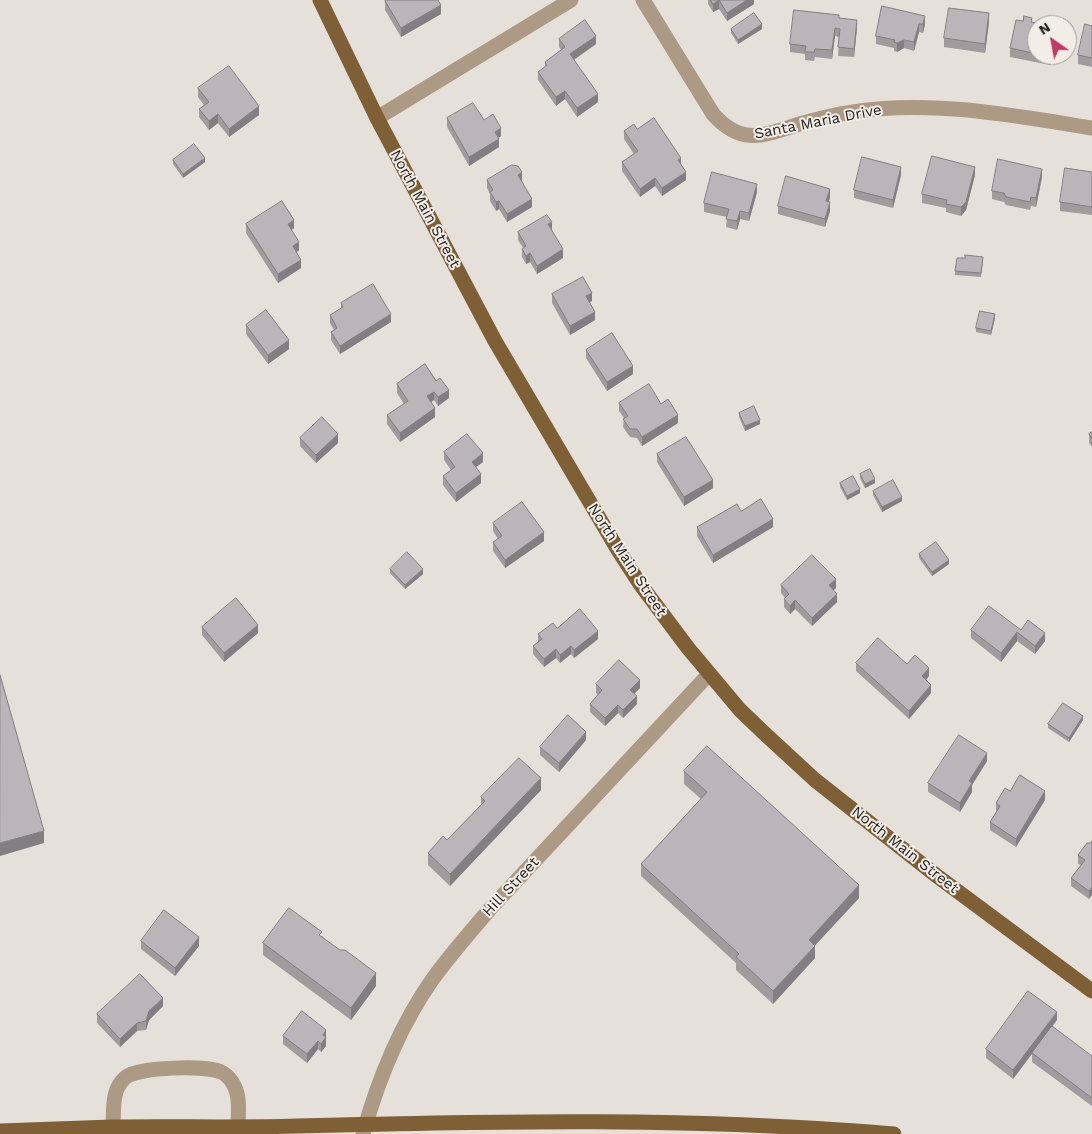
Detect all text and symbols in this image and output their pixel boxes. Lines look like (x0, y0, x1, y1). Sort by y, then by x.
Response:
north arrow (1027, 15, 1077, 65)
text: N (1036, 19, 1053, 38)
street label: Santa Maria Drive (753, 101, 883, 143)
street label: North Main Street (386, 147, 464, 271)
street label: North Main Street (584, 500, 670, 620)
street label: North Main Street (848, 803, 962, 897)
street label: Hill Street (479, 854, 543, 920)

